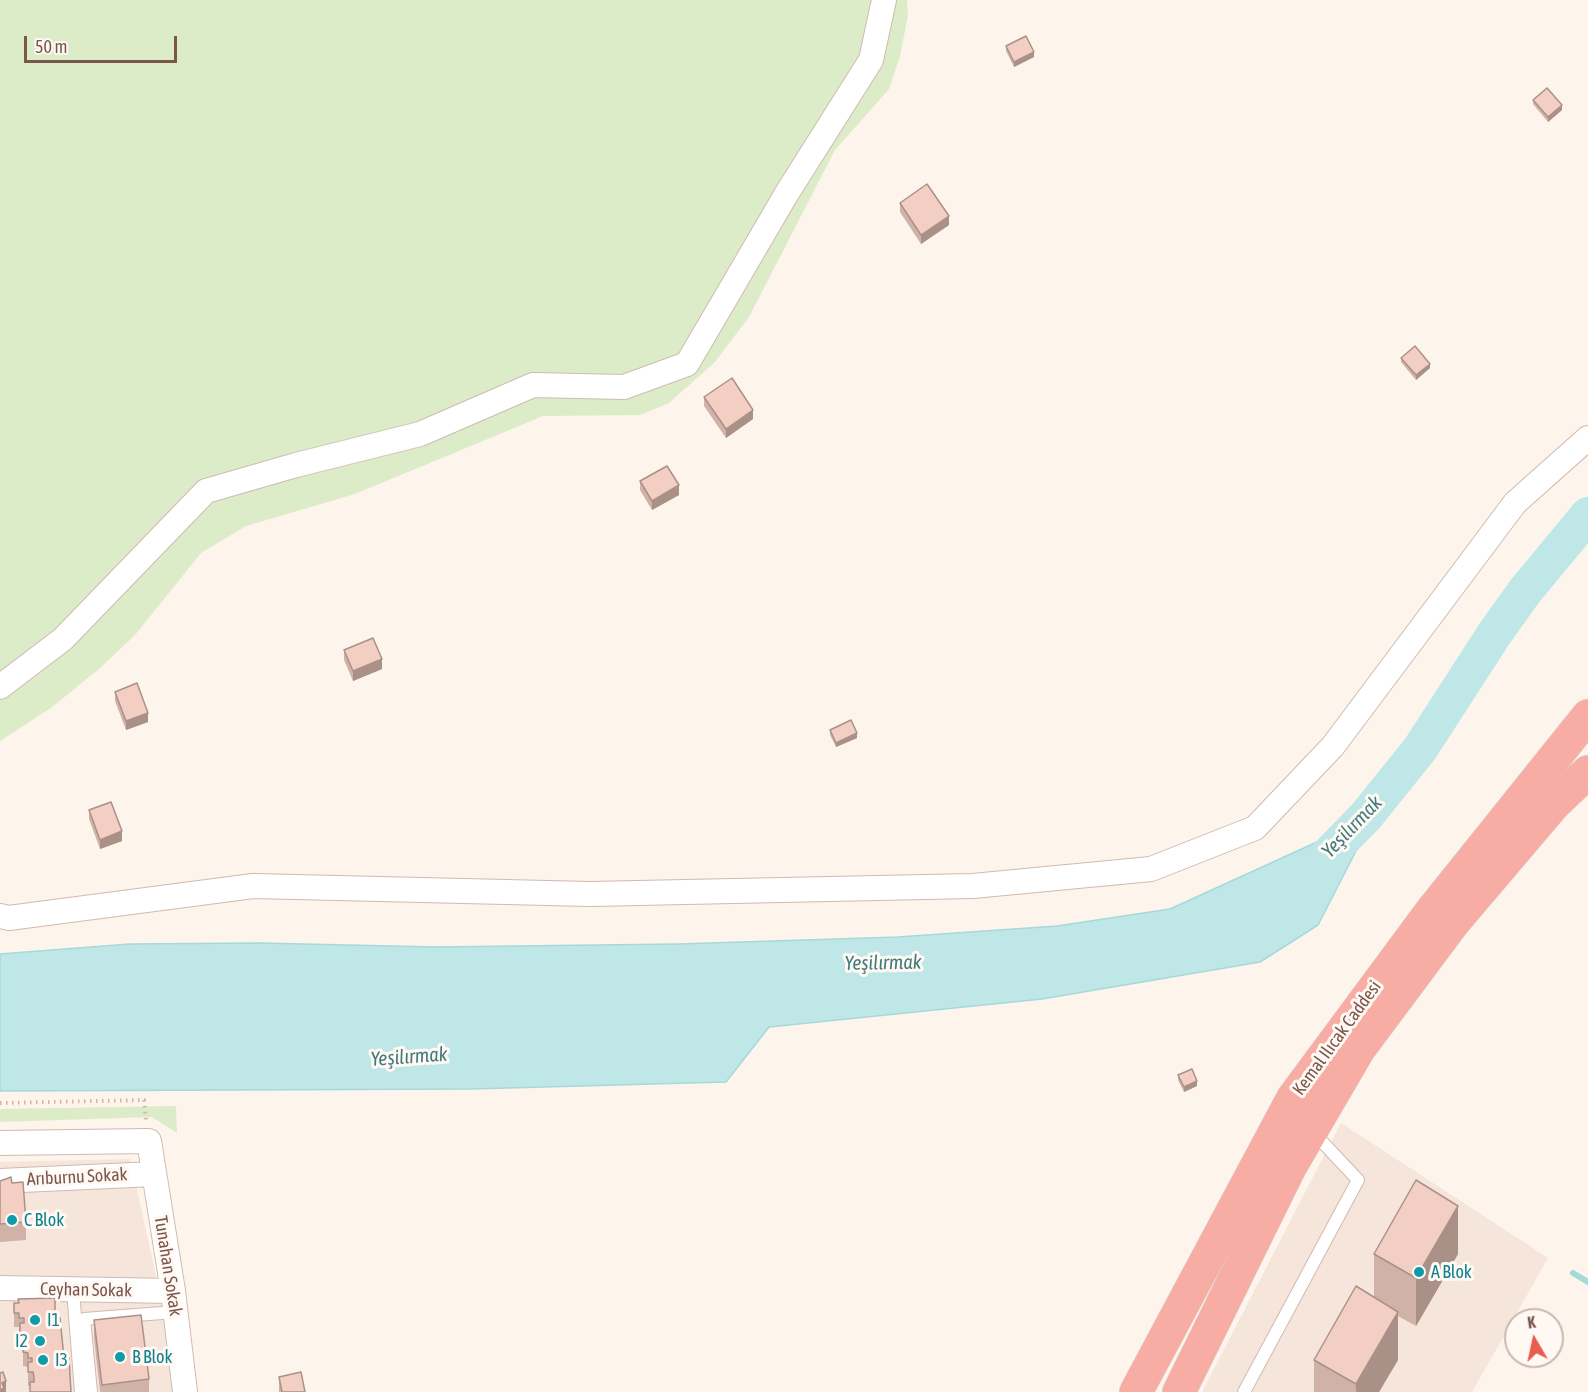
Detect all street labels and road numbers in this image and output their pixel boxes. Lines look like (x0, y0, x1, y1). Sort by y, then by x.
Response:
street label: Kemal Ilıcak Caddesi (1288, 977, 1386, 1099)
street label: Arıburnu Sokak (26, 1164, 128, 1190)
street label: Tunahan Sokak (149, 1214, 187, 1318)
street label: Ceyhan Sokak (40, 1278, 132, 1302)

